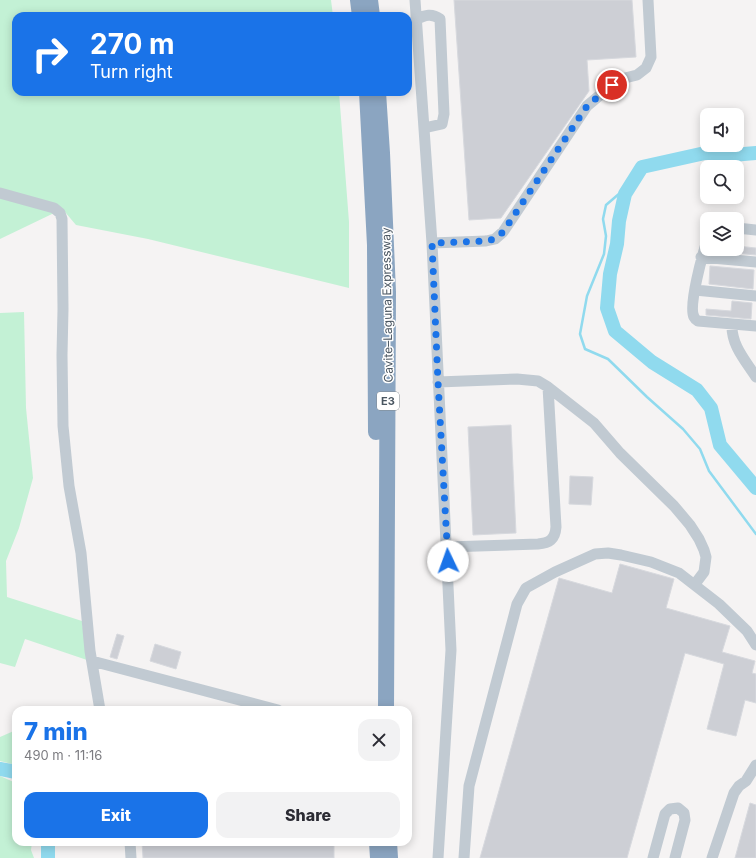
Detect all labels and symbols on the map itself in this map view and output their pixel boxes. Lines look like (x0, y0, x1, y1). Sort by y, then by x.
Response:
pin (595, 68, 629, 102)
street label: Cavite–Laguna Expressway (378, 227, 396, 383)
road number: E3 (377, 392, 399, 410)
position arrow (427, 540, 469, 582)

